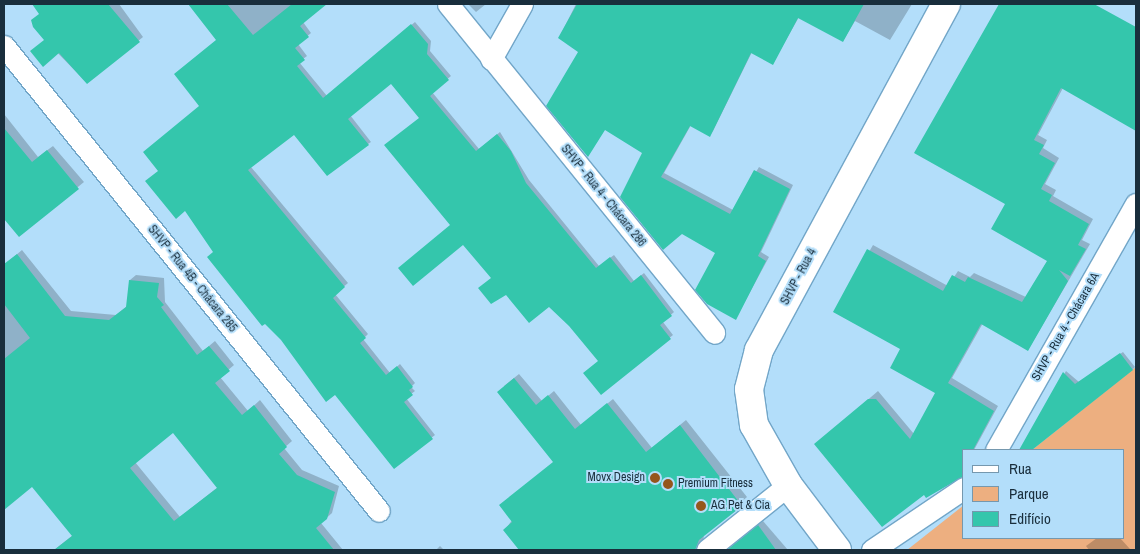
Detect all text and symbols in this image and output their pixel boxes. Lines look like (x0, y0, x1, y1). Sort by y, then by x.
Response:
street label: SHVP - Rua 4 - Chácara 286 (557, 142, 649, 250)
street label: SHVP - Rua 4B - Chácara 285 (144, 223, 240, 335)
street label: SHVP - Rua 4 (778, 246, 820, 308)
street label: SHVP - Rua 4 - Chácara 6A (1029, 270, 1103, 384)
legend (962, 449, 1125, 539)
text: Rua (1009, 458, 1032, 479)
place label: Movx Design (588, 471, 645, 485)
marker: Movx Design (649, 472, 661, 484)
place label: Premium Fitness (678, 477, 753, 491)
marker: Premium Fitness (662, 478, 674, 490)
text: Parque (1009, 483, 1049, 504)
place label: AG Pet & Cia (711, 499, 770, 513)
marker: AG Pet & Cia (695, 500, 707, 512)
text: Edifício (1009, 508, 1051, 529)

